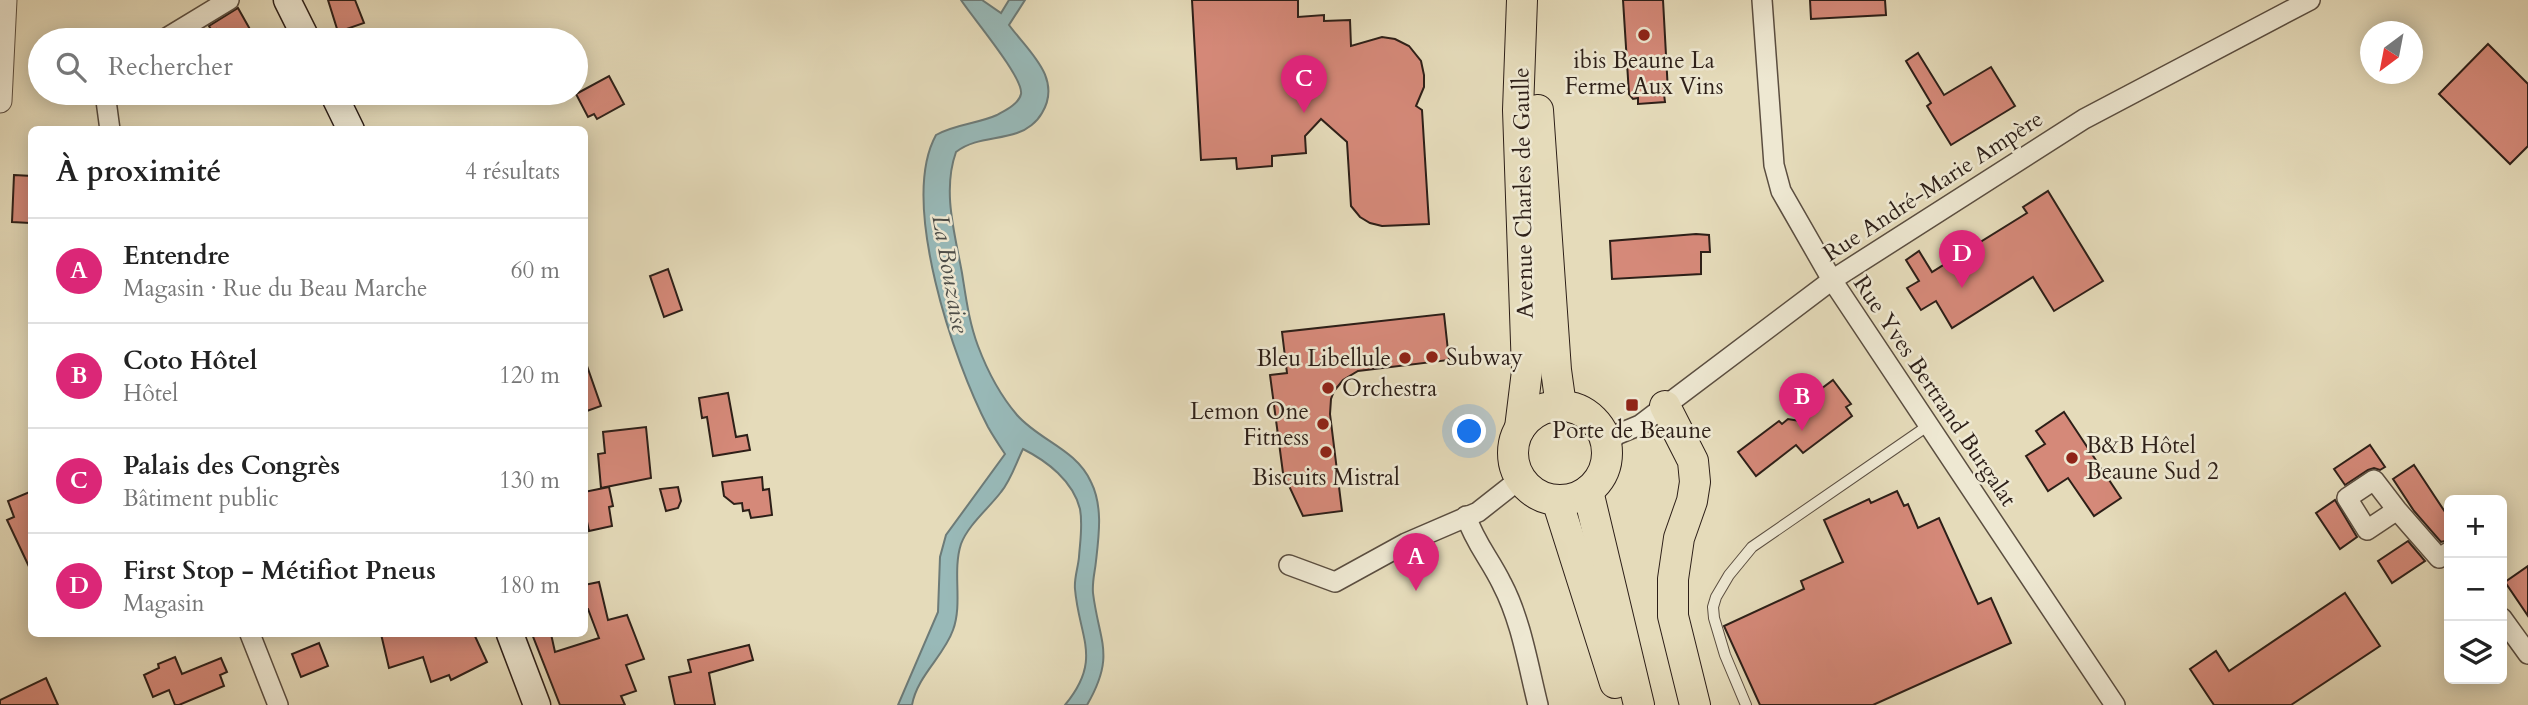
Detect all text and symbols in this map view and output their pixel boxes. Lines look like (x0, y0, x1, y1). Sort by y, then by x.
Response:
north arrow (2360, 21, 2423, 84)
marker: ibis Beaune La Ferme Aux Vins (1636, 27, 1652, 43)
search box (28, 28, 588, 105)
place label: ibis Beaune La Ferme Aux Vins (1565, 45, 1723, 102)
icon: search (52, 48, 90, 86)
text: Rechercher (108, 49, 233, 84)
pin: C (1281, 55, 1327, 113)
street label: Avenue Charles de Gaulle (1505, 67, 1541, 319)
street label: Rue André-Marie Ampère (1817, 103, 2049, 269)
text: À proximité (56, 151, 221, 192)
text: 4 résultats (465, 156, 560, 187)
water label: La Bouzaise (923, 212, 977, 336)
pin: D (1939, 230, 1985, 288)
text: Entendre (123, 238, 230, 273)
text: A (70, 255, 88, 286)
text: 60 m (511, 255, 560, 286)
street label: Rue Yves Bertrand Burgalat (1846, 269, 2024, 513)
text: Magasin · Rue du Beau Marche (123, 273, 427, 304)
place label: Subway (1446, 342, 1523, 373)
text: Coto Hôtel (123, 343, 257, 378)
place label: Bleu Libellule (1256, 343, 1391, 374)
marker: Subway (1424, 349, 1440, 365)
marker: Bleu Libellule (1397, 350, 1413, 366)
text: B (71, 360, 87, 391)
text: 120 m (499, 360, 560, 391)
place label: Orchestra (1342, 373, 1437, 404)
pin: B (1779, 373, 1825, 431)
text: Hôtel (123, 378, 178, 409)
marker: Orchestra (1320, 380, 1336, 396)
place label: Lemon One Fitness (1190, 396, 1309, 453)
marker: Porte de Beaune (1624, 397, 1640, 413)
your location (1452, 414, 1486, 448)
place label: Porte de Beaune (1552, 415, 1712, 446)
marker: Lemon One Fitness (1315, 416, 1331, 432)
place label: B&B Hôtel Beaune Sud 2 (2086, 430, 2219, 487)
marker: Biscuits Mistral (1318, 444, 1334, 460)
text: Palais des Congrès (123, 448, 340, 483)
marker: B&B Hôtel Beaune Sud 2 (2064, 450, 2080, 466)
place label: Biscuits Mistral (1252, 462, 1400, 493)
text: C (70, 465, 88, 496)
text: 130 m (499, 465, 560, 496)
text: Bâtiment public (123, 483, 279, 514)
map controls (2444, 495, 2507, 684)
button: + (2444, 495, 2507, 558)
pin: A (1393, 533, 1439, 591)
text: First Stop - Métifiot Pneus (123, 553, 436, 588)
button: − (2444, 558, 2507, 621)
text: D (69, 570, 89, 601)
text: 180 m (499, 570, 560, 601)
text: Magasin (123, 588, 205, 619)
button: layers (2444, 621, 2507, 684)

